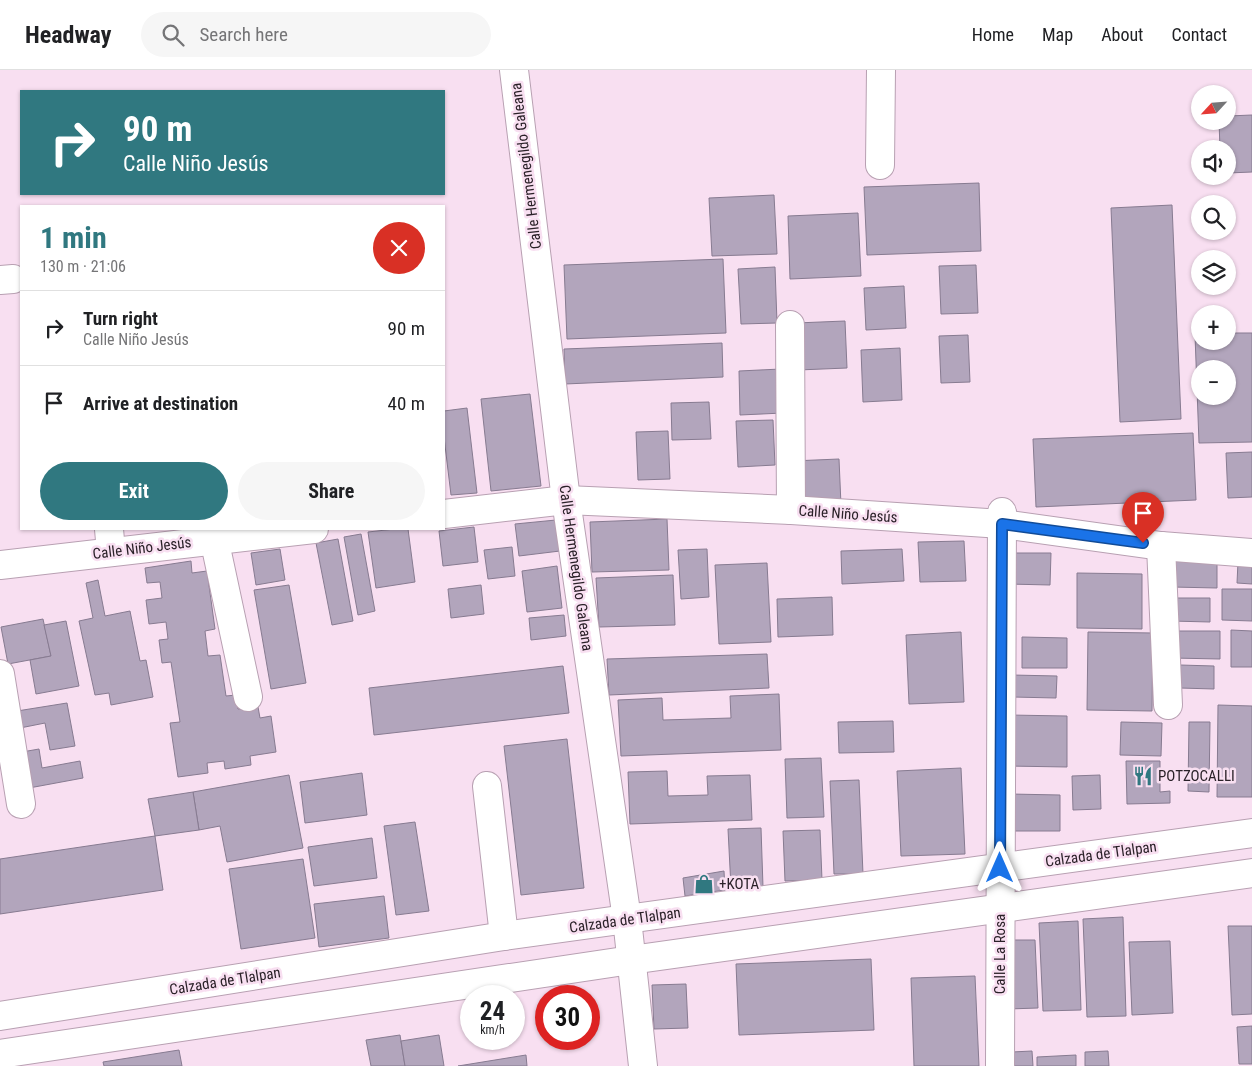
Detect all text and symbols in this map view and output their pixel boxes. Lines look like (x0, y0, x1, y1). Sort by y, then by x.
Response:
search box (141, 12, 491, 57)
text: Headway (25, 21, 111, 49)
icon: search (159, 21, 187, 49)
text: Search here (199, 23, 288, 46)
text: Home (972, 24, 1014, 45)
text: Map (1042, 24, 1073, 45)
text: About (1101, 24, 1143, 45)
text: Contact (1171, 24, 1227, 45)
street label: Calle Hermenegildo Galeana (507, 82, 545, 250)
north arrow (1191, 85, 1236, 130)
map controls (1191, 85, 1236, 405)
text: 90 m (123, 109, 192, 150)
icon: right (40, 110, 105, 175)
button: sound (1191, 140, 1236, 185)
text: Calle Niño Jesús (123, 151, 269, 176)
button: search (1191, 195, 1236, 240)
text: 1 min (40, 220, 107, 255)
button: close (373, 222, 425, 274)
button: layers (1191, 250, 1236, 295)
text: 130 m · 21:06 (40, 257, 126, 276)
button: + (1191, 305, 1236, 350)
text: Turn right (83, 307, 158, 330)
icon: right (40, 314, 68, 342)
text: 90 m (388, 317, 425, 340)
text: Calle Niño Jesús (83, 330, 189, 349)
button: − (1191, 360, 1236, 405)
icon: arrive (40, 389, 68, 417)
text: Arrive at destination (83, 392, 238, 415)
text: 40 m (388, 392, 425, 415)
button: Exit (40, 462, 228, 520)
button: Share (238, 462, 425, 520)
street label: Calle Hermenegildo Galeana (555, 484, 597, 652)
pin (1122, 492, 1164, 543)
icon: arrive (1129, 499, 1157, 527)
street label: Calle Niño Jesús (798, 502, 898, 526)
street label: Calle Niño Jesús (92, 533, 192, 563)
restaurant icon: POTZOCALLI (1132, 765, 1154, 787)
place label: POTZOCALLI (1158, 767, 1235, 785)
street label: Calzada de Tlalpan (1044, 837, 1158, 871)
position arrow (973, 841, 1025, 893)
shop icon: +KOTA (693, 873, 715, 895)
place label: +KOTA (719, 875, 759, 893)
street label: Calzada de Tlalpan (568, 903, 682, 937)
street label: Calle La Rosa (991, 914, 1009, 994)
street label: Calzada de Tlalpan (168, 963, 282, 999)
speed limit sign: 30 (535, 985, 600, 1050)
text: 24 (480, 997, 505, 1026)
text: km/h (480, 1023, 505, 1037)

